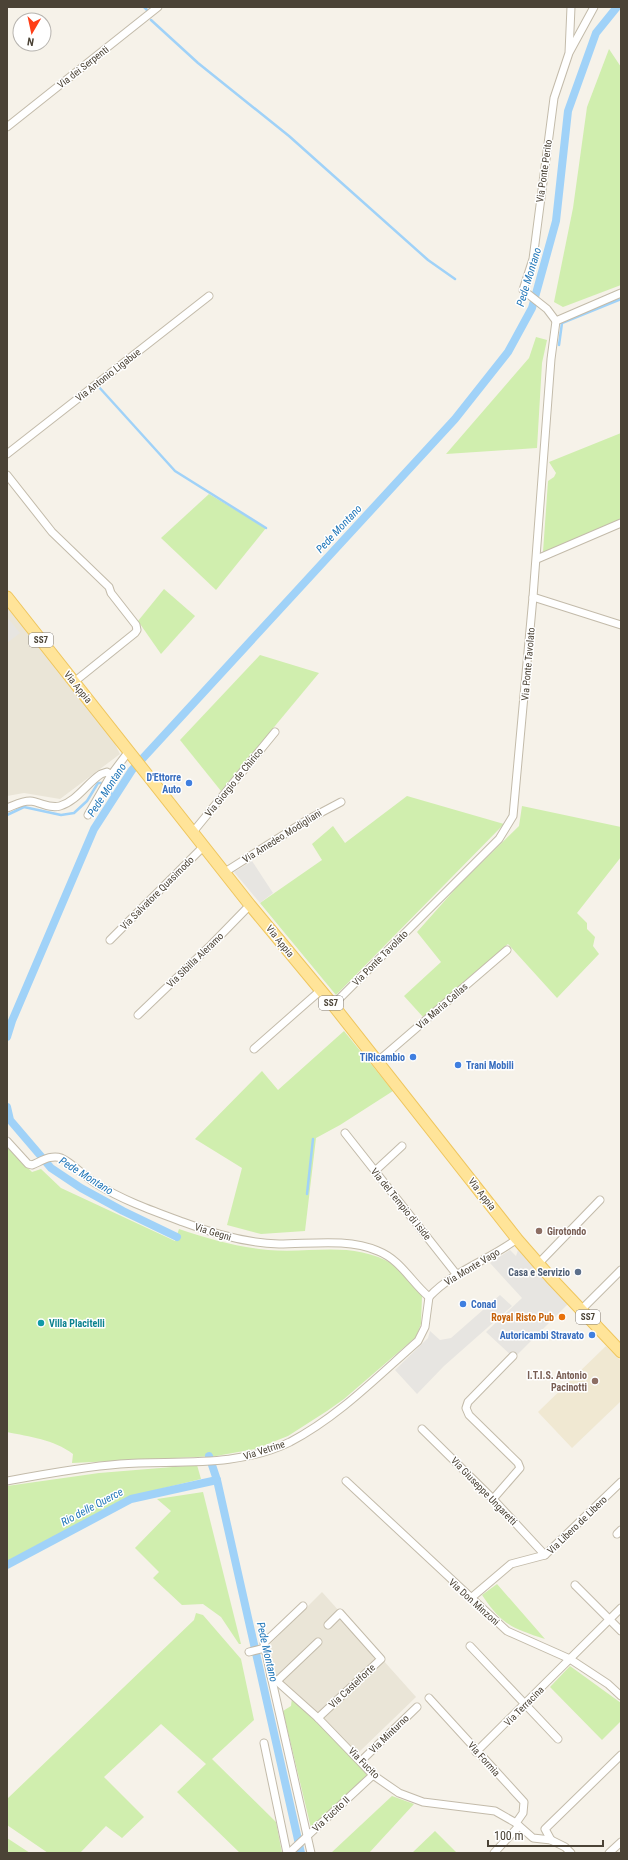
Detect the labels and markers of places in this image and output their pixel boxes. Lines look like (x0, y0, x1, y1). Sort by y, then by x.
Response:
place label: D'Ettorre Auto (147, 772, 181, 795)
marker: D'Ettorre Auto (184, 778, 194, 788)
place label: TiRicambio (360, 1052, 405, 1063)
marker: TiRicambio (408, 1052, 418, 1062)
marker: Trani Mobili (453, 1060, 463, 1070)
place label: Trani Mobili (466, 1060, 514, 1071)
marker: Girotondo (534, 1226, 544, 1236)
place label: Girotondo (547, 1226, 586, 1237)
place label: Casa e Servizio (508, 1267, 570, 1278)
marker: Casa e Servizio (573, 1267, 583, 1277)
marker: Conad (458, 1299, 468, 1309)
place label: Conad (471, 1299, 496, 1310)
place label: Royal Risto Pub (491, 1312, 554, 1323)
marker: Royal Risto Pub (557, 1312, 567, 1322)
marker: Villa Placitelli (36, 1318, 46, 1328)
place label: Villa Placitelli (49, 1318, 105, 1329)
place label: Autoricambi Stravato (500, 1330, 584, 1341)
marker: Autoricambi Stravato (587, 1330, 597, 1340)
place label: I.T.I.S. Antonio Pacinotti (527, 1370, 587, 1393)
marker: I.T.I.S. Antonio Pacinotti (590, 1376, 600, 1386)

